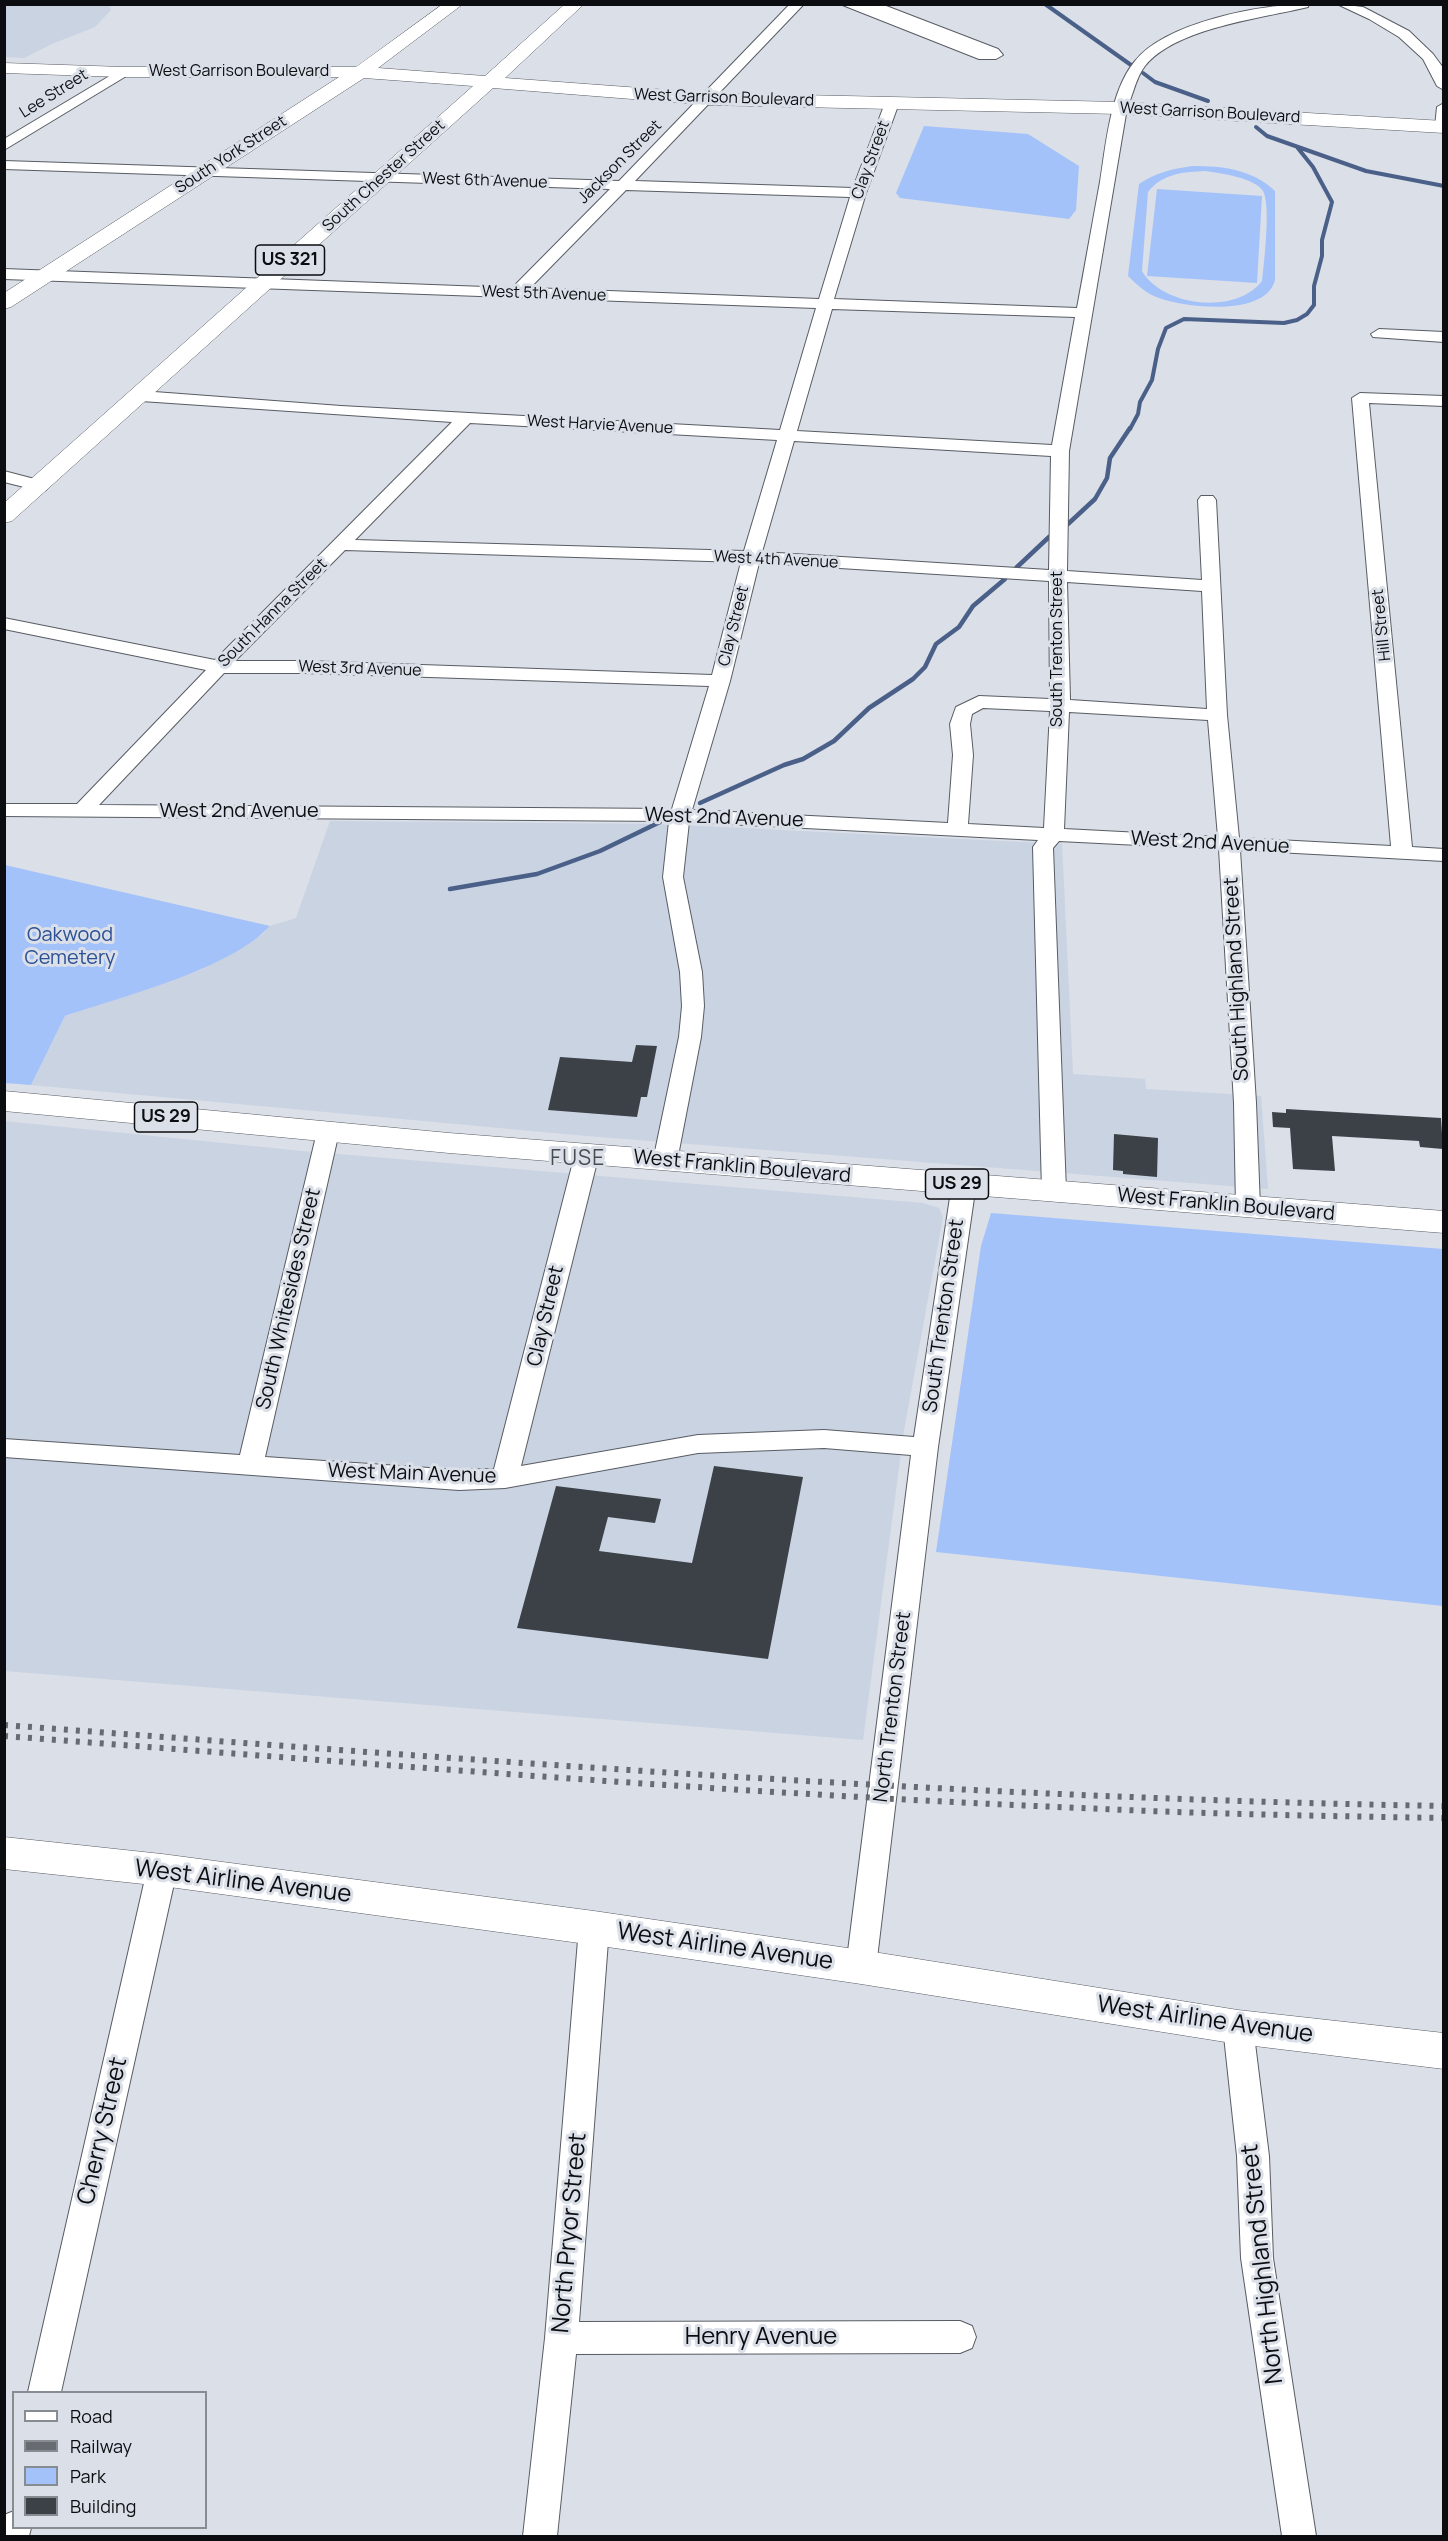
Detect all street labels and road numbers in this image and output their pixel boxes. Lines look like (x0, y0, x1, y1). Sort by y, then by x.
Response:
street label: West Garrison Boulevard (149, 62, 329, 82)
street label: Lee Street (16, 65, 92, 123)
street label: West Garrison Boulevard (633, 85, 815, 111)
street label: West Garrison Boulevard (1119, 99, 1301, 127)
street label: South York Street (172, 112, 290, 198)
street label: South Chester Street (319, 116, 449, 236)
street label: Jackson Street (574, 116, 666, 208)
street label: Clay Street (848, 118, 894, 202)
street label: West 6th Avenue (422, 169, 548, 193)
road number: US 321 (256, 245, 324, 275)
street label: West 5th Avenue (481, 282, 607, 306)
street label: West Harvie Avenue (527, 412, 673, 438)
street label: West 4th Avenue (713, 547, 839, 573)
street label: South Hanna Street (215, 555, 331, 671)
street label: South Trenton Street (1048, 571, 1068, 727)
street label: Clay Street (715, 584, 753, 668)
street label: Hill Street (1369, 588, 1395, 662)
street label: West 3rd Avenue (298, 657, 422, 681)
street label: West 2nd Avenue (159, 799, 319, 823)
street label: West 2nd Avenue (644, 803, 804, 833)
street label: West 2nd Avenue (1130, 827, 1290, 859)
street label: South Highland Street (1220, 876, 1254, 1082)
road number: US 29 (134, 1102, 198, 1132)
street label: West Franklin Boulevard (632, 1146, 852, 1188)
road number: US 29 (926, 1169, 988, 1199)
street label: West Franklin Boulevard (1116, 1184, 1336, 1226)
street label: South Whitesides Street (252, 1186, 326, 1412)
street label: South Trenton Street (919, 1218, 969, 1414)
street label: Clay Street (523, 1263, 569, 1369)
street label: West Main Avenue (327, 1459, 497, 1489)
street label: North Trenton Street (869, 1610, 917, 1804)
street label: West Airline Avenue (133, 1854, 353, 1910)
street label: West Airline Avenue (615, 1918, 835, 1976)
street label: West Airline Avenue (1095, 1991, 1315, 2049)
street label: Cherry Street (72, 2054, 134, 2208)
street label: North Pryor Street (547, 2132, 593, 2334)
street label: North Highland Street (1236, 2143, 1290, 2385)
street label: Henry Avenue (685, 2323, 837, 2351)

